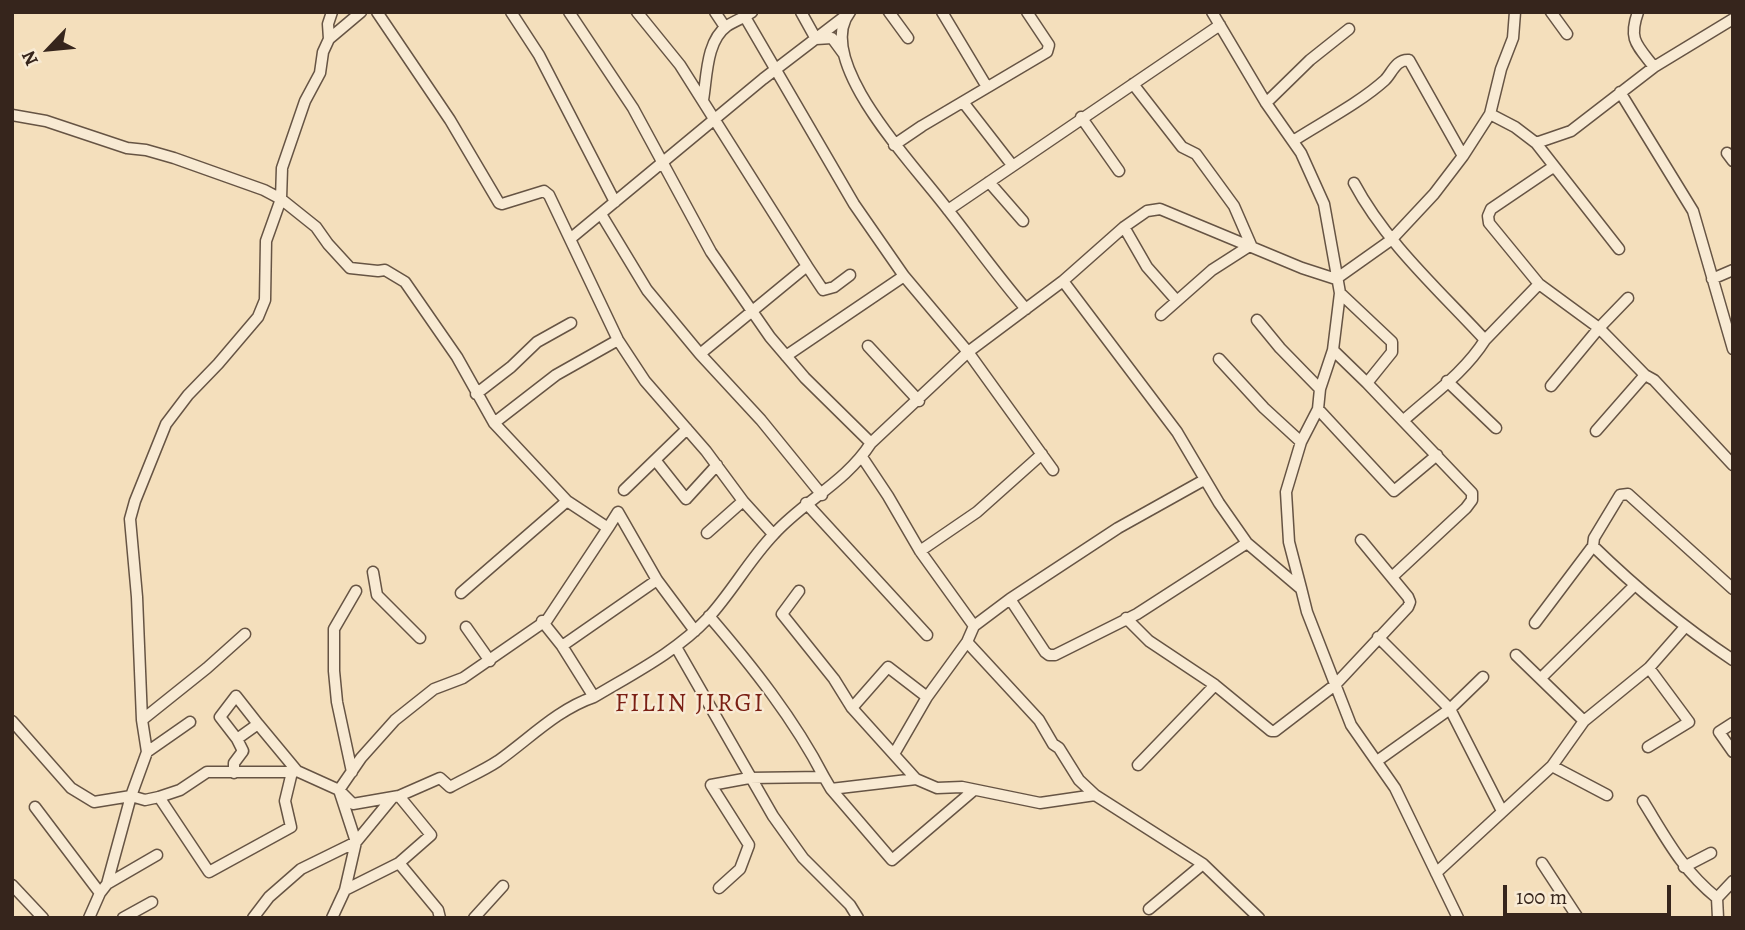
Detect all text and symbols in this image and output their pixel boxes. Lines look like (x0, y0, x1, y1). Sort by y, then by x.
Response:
north arrow (14, 14, 84, 84)
text: N (15, 46, 45, 70)
district label: FILIN JIRGI (616, 689, 764, 721)
scale bar (1507, 870, 1675, 914)
text: 100 m (1516, 883, 1567, 911)

